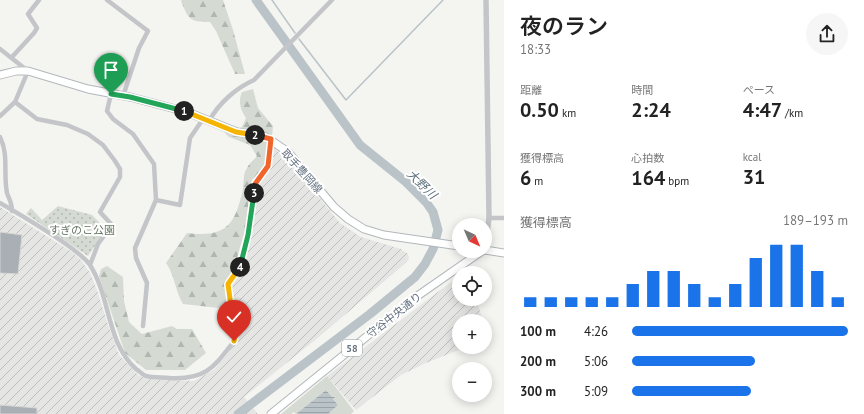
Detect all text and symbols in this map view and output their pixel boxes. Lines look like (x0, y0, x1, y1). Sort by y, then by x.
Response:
text: 夜のラン (520, 12, 608, 40)
button: share (806, 13, 848, 55)
text: 18:33 (520, 41, 551, 58)
pin (94, 53, 128, 94)
icon: arrive (100, 59, 122, 81)
text: 距離 (520, 83, 542, 97)
text: 時間 (631, 83, 653, 97)
text: ペース (743, 83, 775, 97)
text: 0.50 (520, 97, 559, 123)
text: 2:24 (631, 97, 671, 123)
text: 4:47 (743, 97, 782, 123)
pin: 1 (174, 101, 194, 121)
text: 1 (181, 104, 187, 118)
text: km (559, 106, 576, 120)
text: /km (782, 106, 803, 120)
pin: 2 (245, 125, 265, 145)
text: 2 (252, 128, 258, 142)
street label: 取手豊岡線 (278, 146, 326, 196)
text: kcal (743, 150, 761, 164)
text: 獲得標高 (520, 151, 564, 165)
text: 心拍数 (631, 151, 664, 165)
text: 31 (743, 164, 765, 190)
text: 6 (520, 165, 531, 191)
text: 164 (631, 165, 665, 191)
water label: 大野川 (404, 166, 442, 203)
text: m (531, 174, 543, 188)
text: bpm (665, 174, 689, 188)
pin: 3 (244, 183, 264, 203)
text: 3 (251, 186, 257, 200)
text: 189–193 m (783, 212, 848, 229)
text: 獲得標高 (520, 214, 572, 231)
north arrow (452, 218, 492, 258)
map controls (452, 218, 492, 402)
park label: すぎのこ公園 (49, 223, 115, 237)
pin: 4 (230, 257, 250, 277)
text: 4 (237, 260, 243, 274)
button: locate (452, 266, 492, 306)
street label: 守谷中央通り (364, 289, 424, 341)
pin (217, 300, 251, 341)
icon: check (223, 306, 245, 328)
button: + (452, 314, 492, 354)
text: 100 m (520, 323, 556, 340)
text: 4:26 (584, 323, 608, 340)
road number: 58 (342, 340, 362, 356)
text: 200 m (520, 353, 556, 370)
text: 5:06 (584, 353, 608, 370)
button: − (452, 362, 492, 402)
text: 300 m (520, 383, 556, 400)
text: 5:09 (584, 383, 608, 400)

